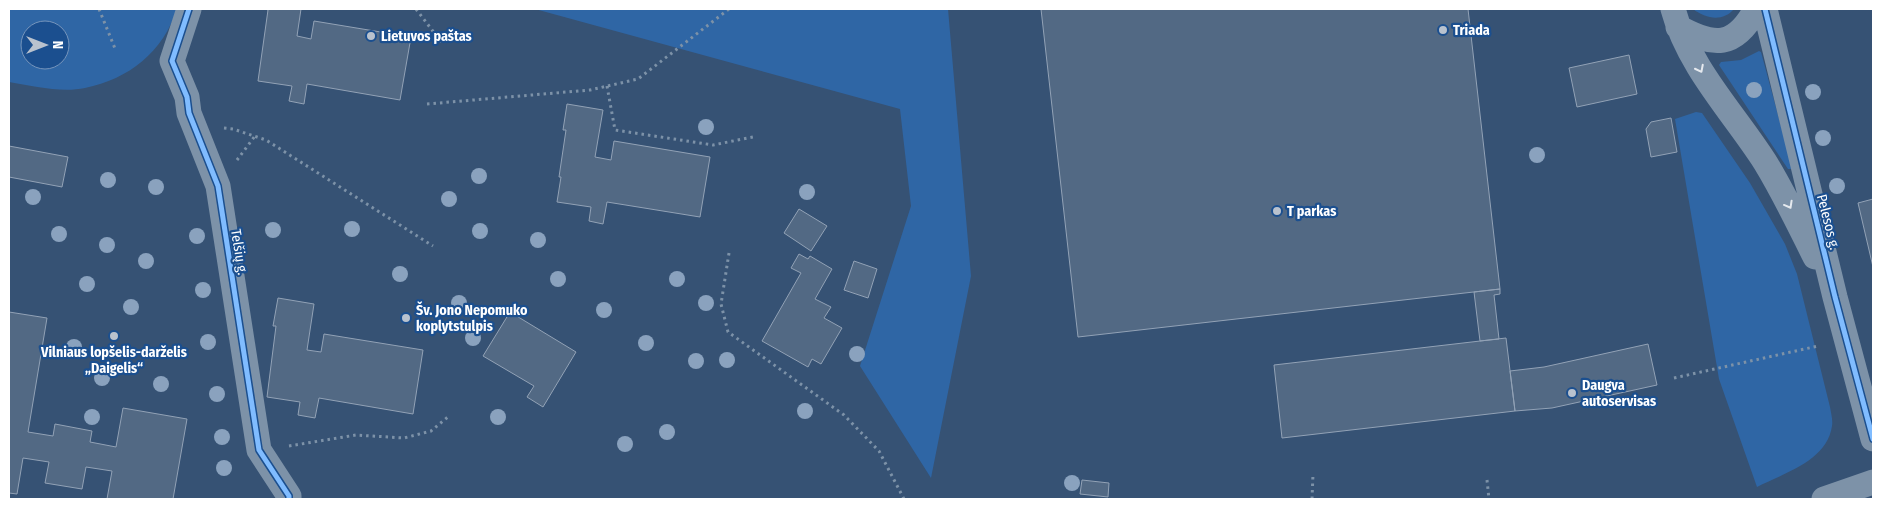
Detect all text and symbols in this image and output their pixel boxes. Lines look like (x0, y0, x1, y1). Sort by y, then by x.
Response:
north arrow (20, 20, 70, 70)
place label: Triada (1453, 22, 1490, 39)
marker: Triada (1437, 24, 1449, 36)
place label: Lietuvos paštas (381, 28, 472, 45)
marker: Lietuvos paštas (365, 30, 377, 42)
text: N (49, 41, 66, 49)
one-way arrow (1694, 64, 1704, 73)
street label: Pelesos g. (1813, 193, 1843, 252)
one-way arrow (1783, 199, 1793, 208)
place label: T parkas (1287, 203, 1336, 220)
marker: T parkas (1271, 205, 1283, 217)
street label: Telšių g. (227, 228, 251, 276)
place label: Šv. Jono Nepomuko koplytstulpis (416, 301, 528, 335)
marker: Šv. Jono Nepomuko koplytstulpis (400, 312, 412, 324)
marker: Vilniaus lopšelis-darželis „Daigelis“ (108, 330, 120, 342)
place label: Vilniaus lopšelis-darželis „Daigelis“ (40, 344, 187, 377)
place label: Daugva autoservisas (1582, 377, 1656, 410)
marker: Daugva autoservisas (1566, 387, 1578, 399)

